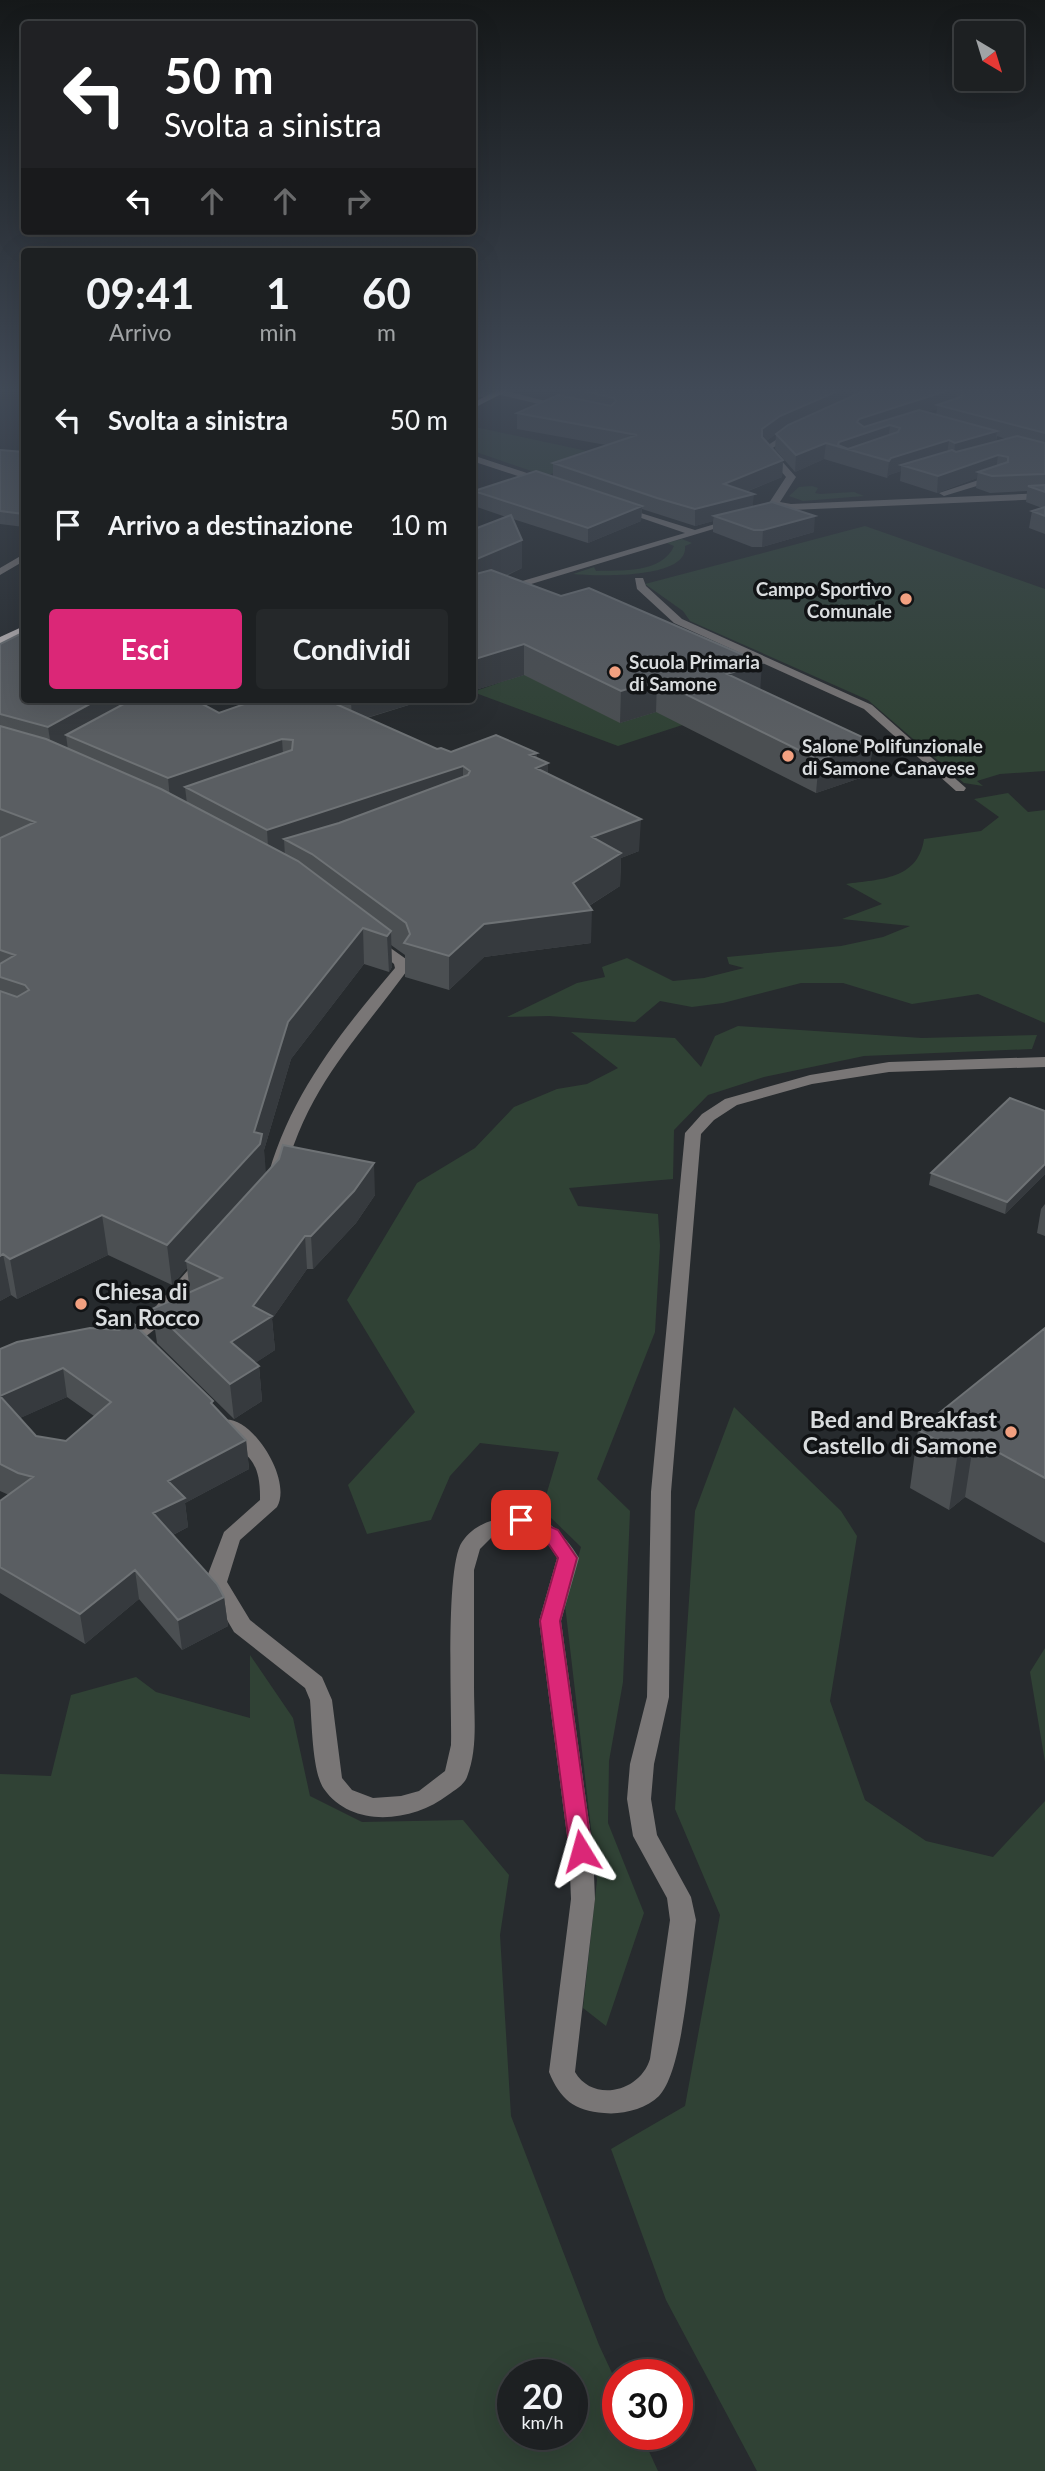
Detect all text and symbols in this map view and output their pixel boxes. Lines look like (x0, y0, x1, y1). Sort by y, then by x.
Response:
north arrow (954, 21, 1024, 91)
map controls (954, 21, 1024, 91)
text: 50 m (164, 46, 274, 104)
icon: left (49, 49, 140, 140)
text: Svolta a sinistra (164, 105, 382, 144)
icon: left (120, 182, 158, 220)
icon: ahead (193, 182, 231, 220)
icon: ahead (266, 182, 304, 220)
icon: right (339, 182, 377, 220)
text: 09:41 (86, 268, 194, 318)
text: 1 (266, 268, 290, 318)
text: 60 (362, 268, 411, 318)
text: Arrivo (109, 318, 172, 346)
text: min (260, 318, 297, 346)
text: m (377, 318, 396, 346)
icon: left (49, 401, 87, 439)
text: Svolta a sinistra (108, 404, 288, 436)
text: 50 m (390, 404, 448, 436)
icon: arrive (49, 506, 87, 544)
text: Arrivo a destinazione (108, 509, 353, 541)
text: 10 m (390, 509, 448, 541)
place label: Campo Sportivo Comunale (756, 577, 892, 622)
marker: Campo Sportivo Comunale (898, 591, 914, 607)
button: Esci (49, 609, 242, 689)
button: Condividi (256, 609, 448, 689)
place label: Scuola Primaria di Samone (629, 650, 760, 695)
marker: Scuola Primaria di Samone (607, 664, 623, 680)
place label: Salone Polifunzionale di Samone Canavese (802, 734, 983, 779)
marker: Salone Polifunzionale di Samone Canavese (780, 748, 796, 764)
place label: Chiesa di San Rocco (95, 1277, 200, 1331)
marker: Chiesa di San Rocco (73, 1296, 89, 1312)
place label: Bed and Breakfast Castello di Samone (803, 1405, 997, 1459)
marker: Bed and Breakfast Castello di Samone (1003, 1424, 1019, 1440)
pin (491, 1490, 551, 1550)
icon: arrive (502, 1501, 540, 1539)
position arrow (544, 1814, 618, 1888)
speed limit sign: 30 (602, 2359, 693, 2450)
text: 20 (522, 2374, 563, 2416)
text: km/h (521, 2411, 564, 2433)

